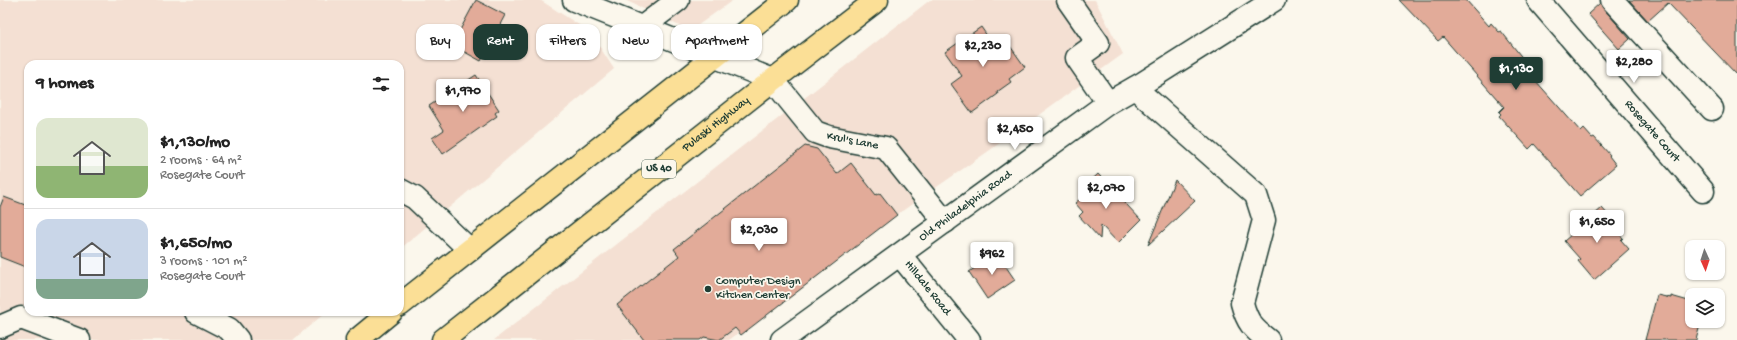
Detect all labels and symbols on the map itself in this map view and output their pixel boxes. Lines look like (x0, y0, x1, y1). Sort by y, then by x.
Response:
pin: $2,230 (950, 34, 1016, 68)
pin: $2,280 (1601, 50, 1667, 84)
pin: $1,130 (1483, 57, 1549, 91)
pin: $1,970 (430, 79, 496, 113)
street label: Pulaski Highway (679, 94, 753, 156)
street label: Rosegate Court (1621, 98, 1683, 167)
pin: $2,450 (982, 117, 1048, 151)
street label: Krul's Lane (825, 130, 880, 154)
road number: US 40 (642, 160, 676, 178)
street label: Old Philadelphia Road (916, 168, 1016, 245)
pin: $2,070 (1073, 176, 1139, 210)
pin: $1,650 (1564, 210, 1630, 244)
pin: $2,030 (726, 218, 792, 252)
north arrow (1685, 240, 1725, 280)
pin: $962 (968, 242, 1016, 276)
street label: Hilldale Road (901, 258, 954, 319)
place label: Computer Design Kitchen Center (716, 275, 801, 303)
marker: Computer Design Kitchen Center (703, 284, 713, 294)

